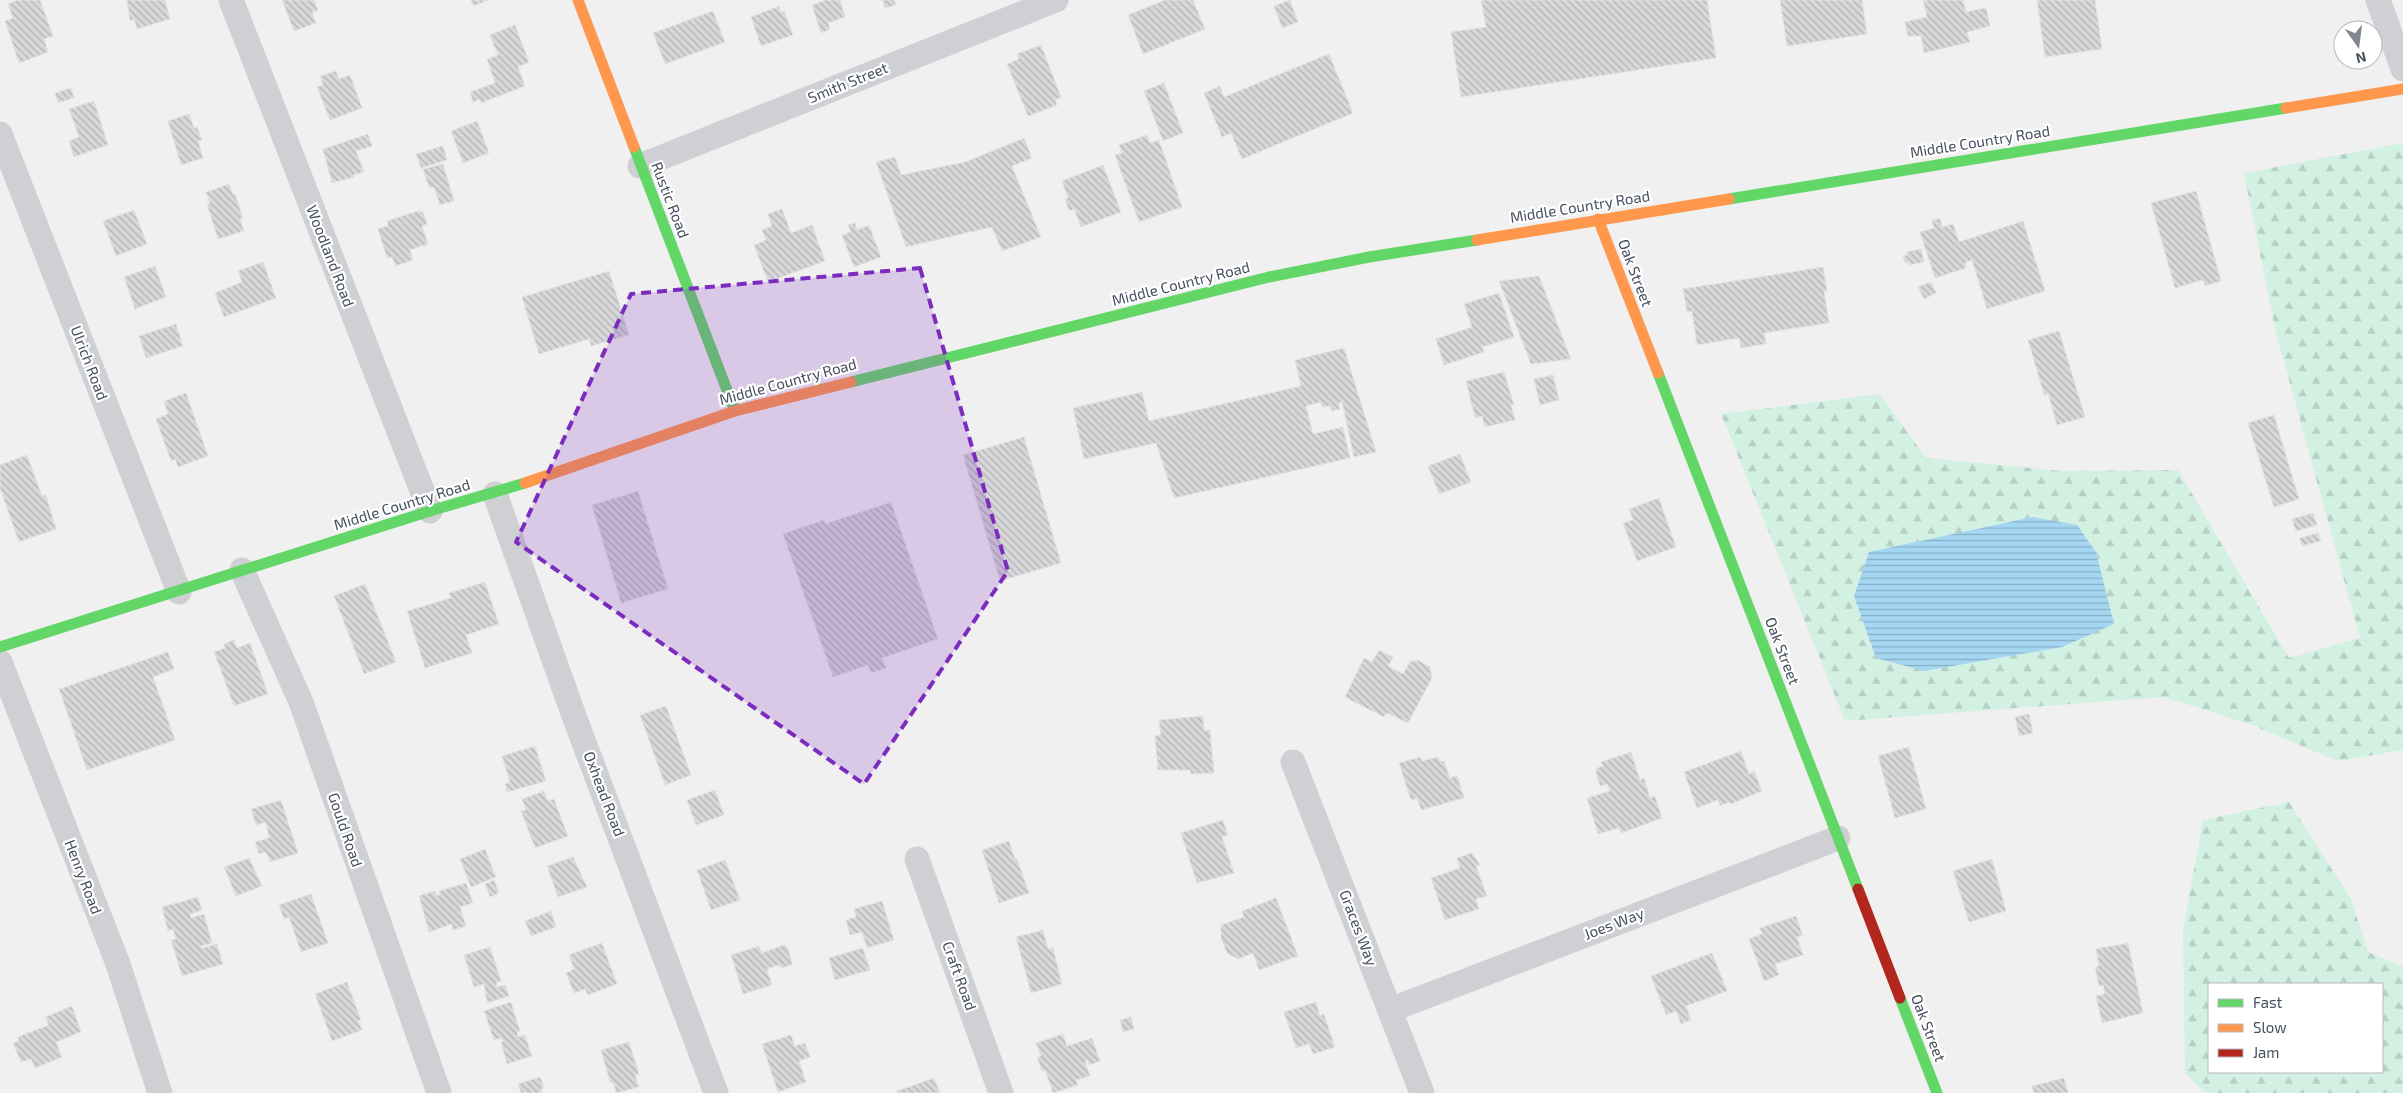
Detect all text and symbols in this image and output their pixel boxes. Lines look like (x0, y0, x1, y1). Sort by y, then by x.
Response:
north arrow (2333, 20, 2383, 70)
text: N (2354, 49, 2368, 68)
street label: Smith Street (805, 58, 891, 106)
street label: Middle Country Road (1909, 121, 2051, 161)
street label: Rustic Road (648, 159, 694, 240)
street label: Middle Country Road (1509, 186, 1651, 226)
street label: Woodland Road (303, 202, 359, 309)
street label: Oak Street (1615, 236, 1657, 309)
street label: Middle Country Road (1110, 257, 1252, 309)
street label: Ulrich Road (68, 323, 112, 402)
street label: Middle Country Road (717, 354, 858, 408)
street label: Middle Country Road (331, 475, 472, 533)
street label: Oak Street (1762, 614, 1804, 687)
street label: Oxhead Road (581, 749, 629, 839)
street label: Gould Road (325, 790, 367, 869)
street label: Henry Road (61, 837, 106, 916)
street label: Graces Way (1336, 887, 1382, 968)
street label: Joes Way (1581, 903, 1646, 943)
street label: Craft Road (939, 939, 981, 1013)
legend (2208, 983, 2383, 1073)
street label: Oak Street (1908, 991, 1950, 1064)
text: Fast (2253, 993, 2283, 1011)
text: Slow (2253, 1018, 2287, 1036)
text: Jam (2253, 1043, 2279, 1061)

